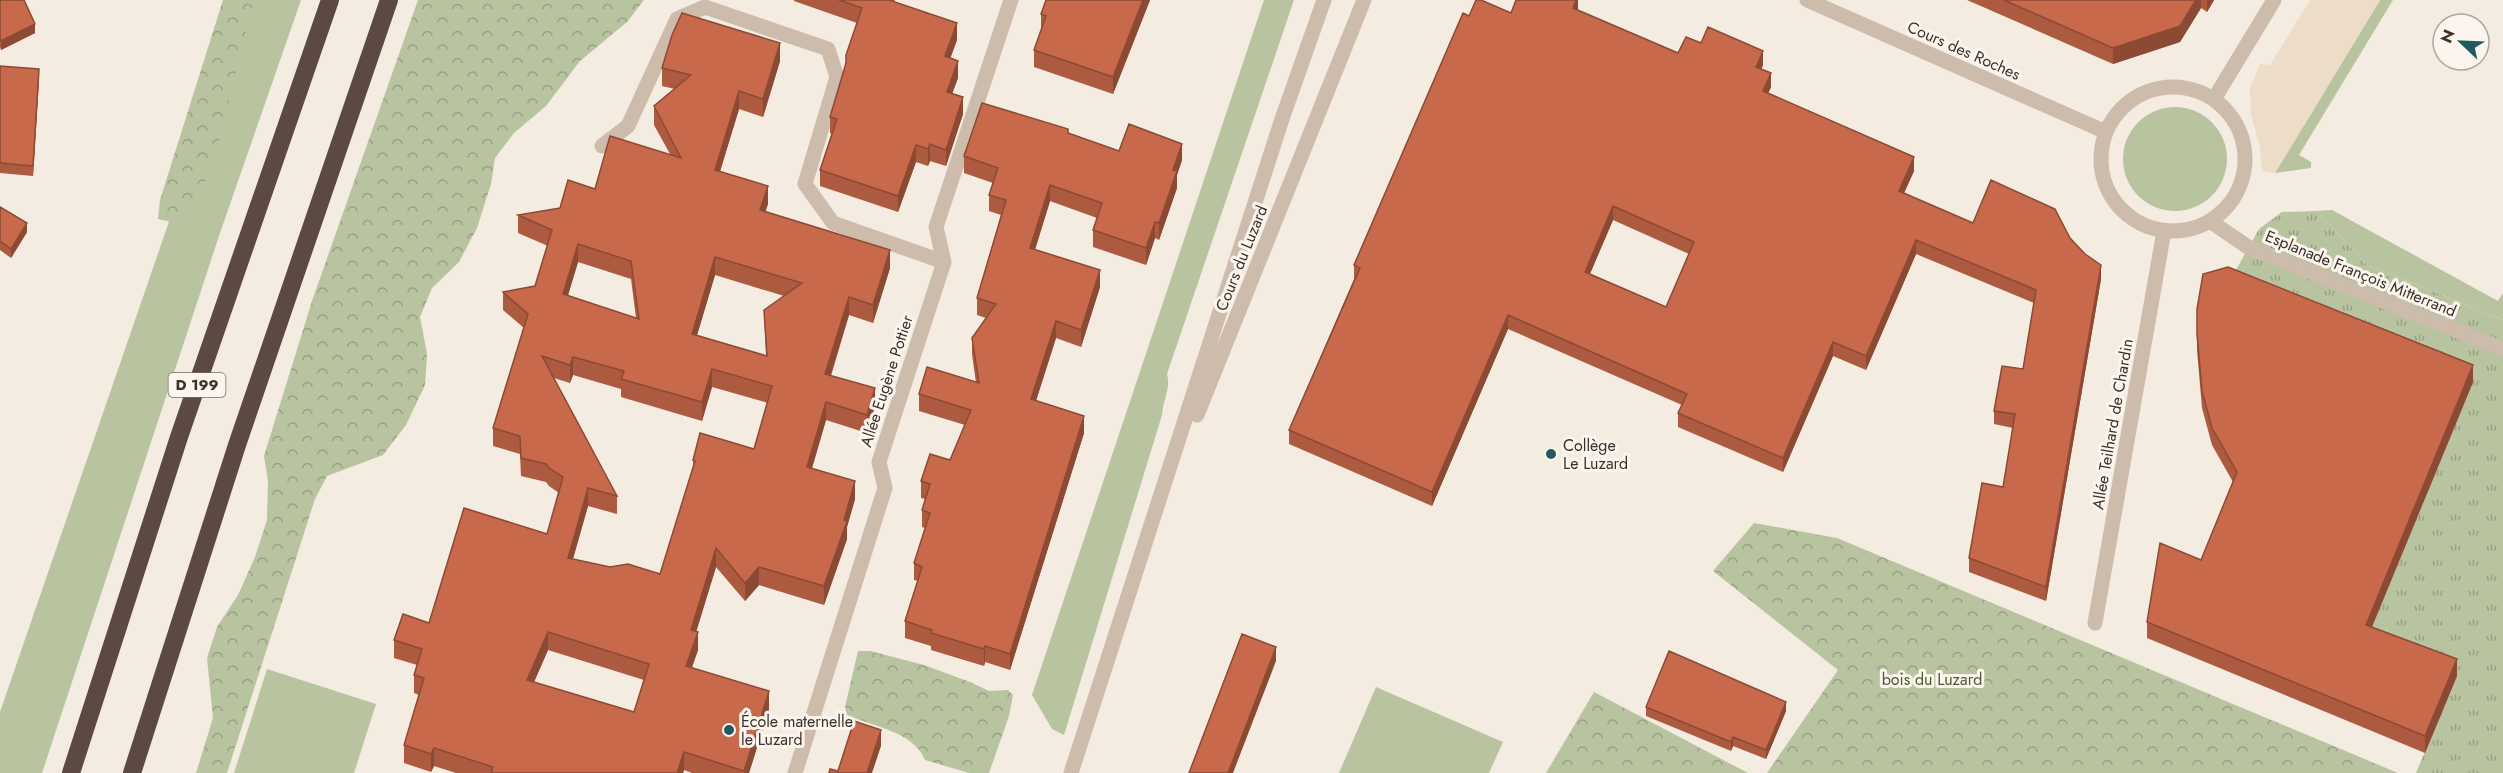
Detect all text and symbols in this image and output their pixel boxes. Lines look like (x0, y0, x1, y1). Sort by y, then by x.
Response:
north arrow (2431, 12, 2491, 72)
street label: Cours des Roches (1903, 15, 2024, 86)
text: N (2435, 26, 2461, 47)
street label: Cours du Luzard (1210, 202, 1273, 314)
street label: Esplanade François Mitterrand (2262, 225, 2460, 322)
street label: Allée Eugène Pottier (854, 312, 919, 450)
street label: Allée Teilhard de Chardin (2086, 337, 2139, 511)
road number: D 199 (168, 373, 226, 397)
place label: Collège Le Luzard (1563, 434, 1628, 475)
marker: Collège Le Luzard (1544, 447, 1558, 461)
park label: bois du Luzard (1882, 668, 1982, 691)
place label: École maternelle le Luzard (741, 710, 853, 751)
marker: École maternelle le Luzard (722, 723, 736, 737)

